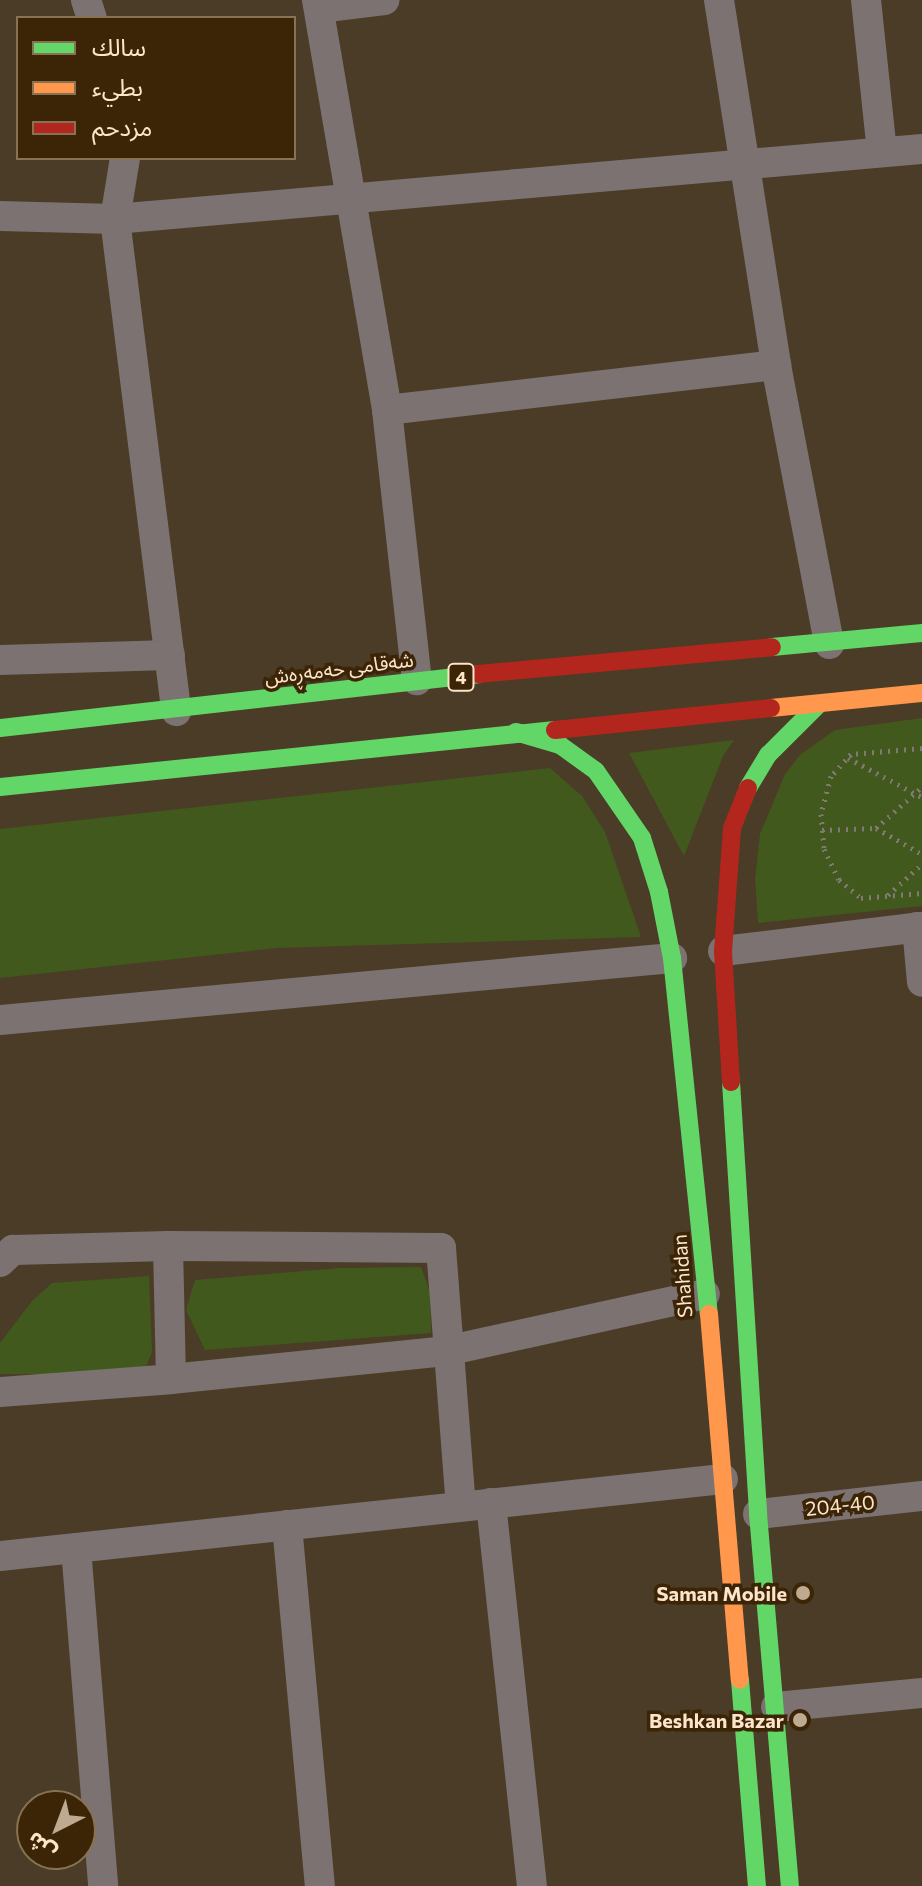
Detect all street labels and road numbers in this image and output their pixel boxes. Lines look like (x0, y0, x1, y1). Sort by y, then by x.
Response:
street label: شەقامی حەمەڕەش (263, 647, 415, 689)
road number: 4 (447, 663, 475, 691)
street label: Shahidan (667, 1233, 697, 1319)
street label: 204-40 (804, 1489, 876, 1521)

